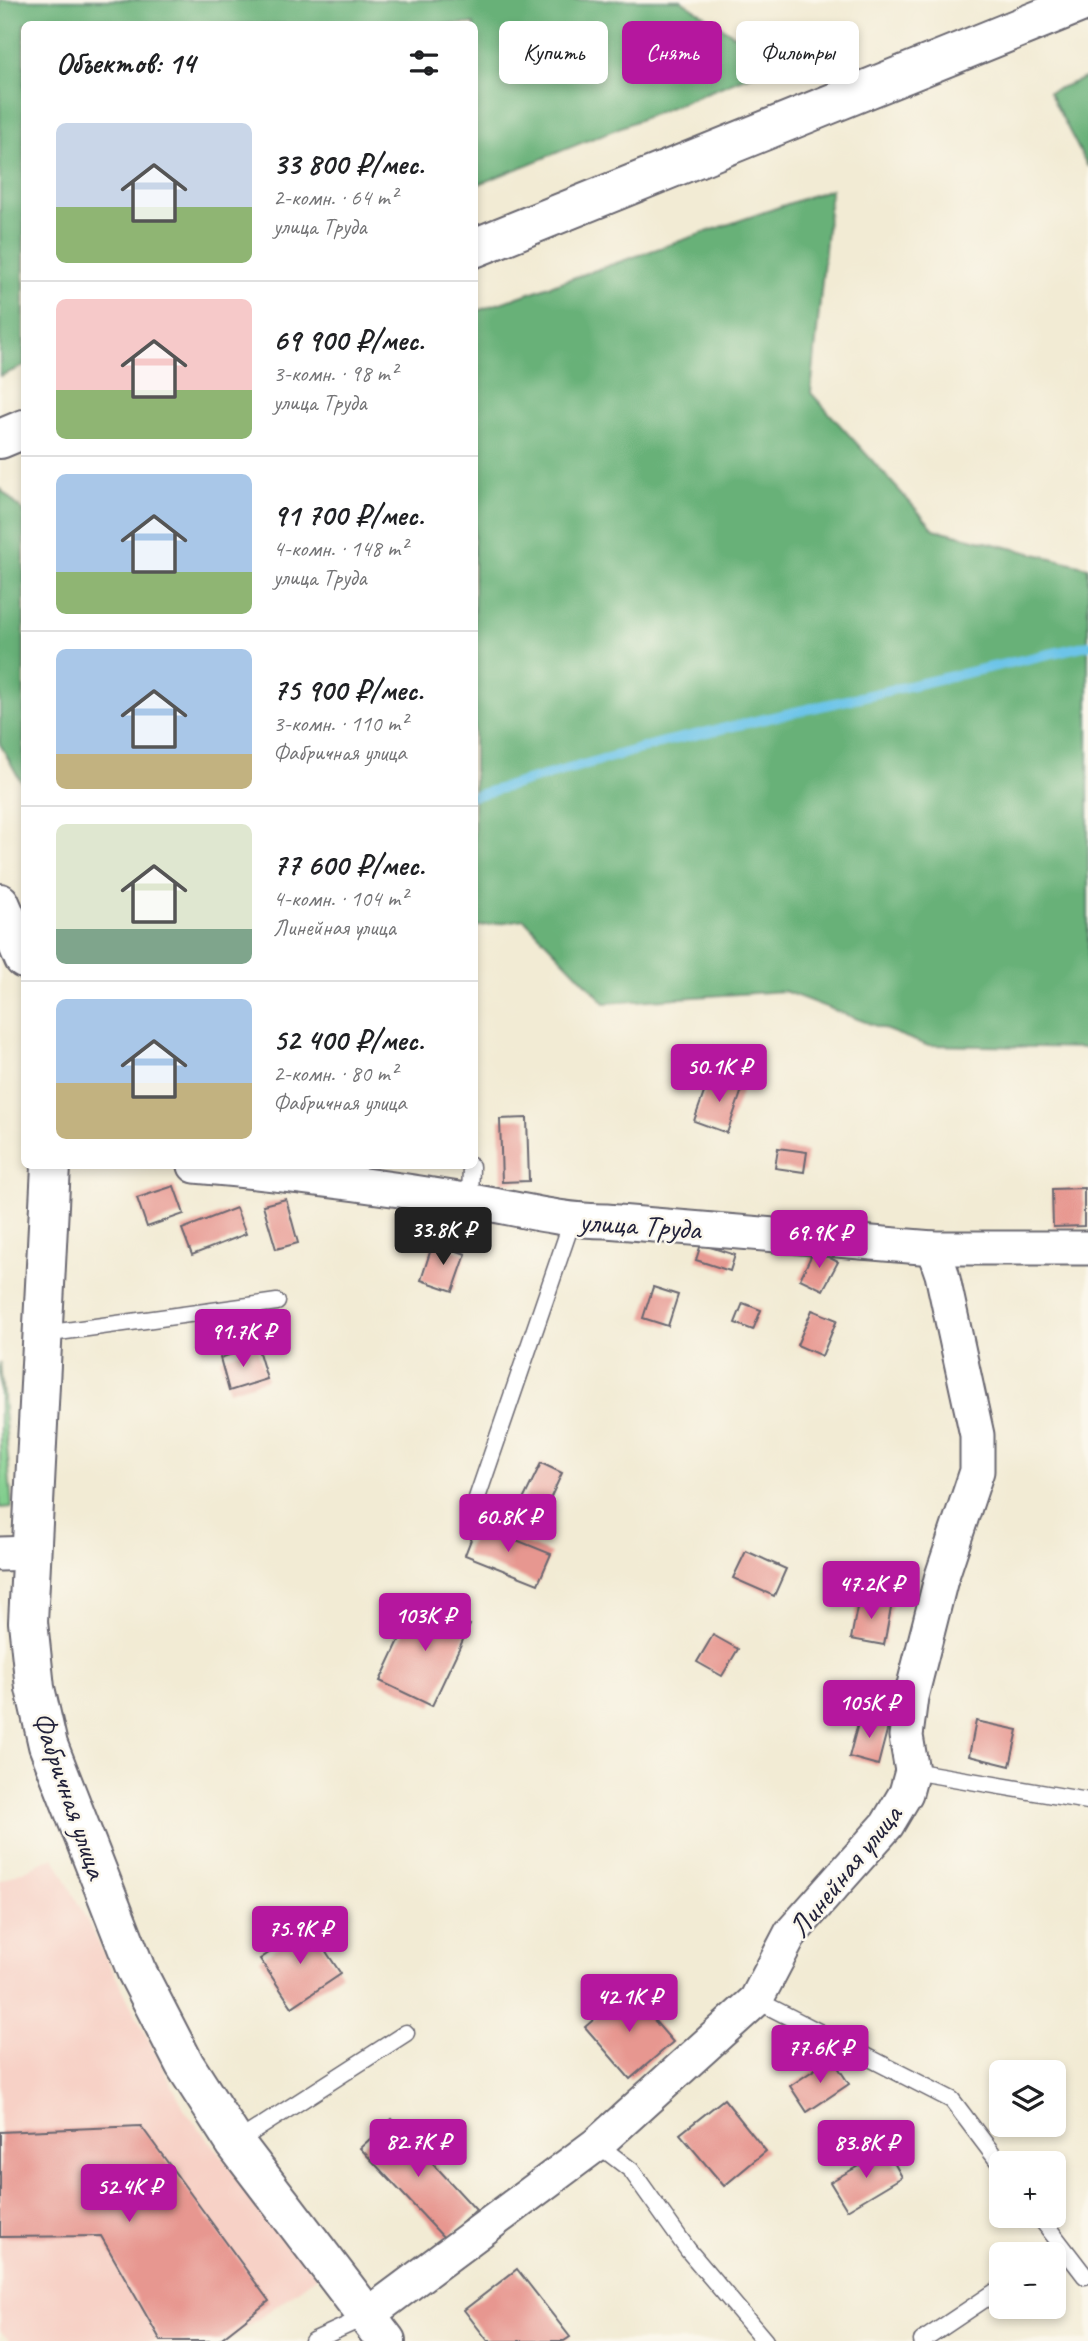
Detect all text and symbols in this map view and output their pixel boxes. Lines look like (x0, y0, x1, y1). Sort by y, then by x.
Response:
chip: Купить (499, 21, 608, 84)
chip: Снять (622, 21, 722, 84)
chip: Фильтры (736, 21, 859, 84)
text: Объектов: 14 (56, 44, 195, 82)
icon: filters (405, 44, 443, 82)
text: 33 800 ₽/мес. (273, 145, 424, 183)
icon: home (112, 151, 196, 235)
text: 2-комн. · 64 m² (273, 183, 397, 212)
text: улица Труда (273, 212, 366, 241)
text: 69 900 ₽/мес. (273, 321, 424, 359)
icon: home (112, 327, 196, 411)
text: 3-комн. · 98 m² (273, 359, 397, 388)
text: улица Труда (273, 388, 366, 417)
text: 91 700 ₽/мес. (273, 496, 424, 534)
icon: home (112, 502, 196, 586)
text: 4-комн. · 148 m² (273, 534, 407, 563)
text: улица Труда (273, 563, 366, 592)
text: 75 900 ₽/мес. (273, 671, 423, 709)
icon: home (112, 677, 196, 761)
text: 3-комн. · 110 m² (273, 709, 407, 738)
text: Фабричная улица (273, 738, 406, 767)
text: 77 600 ₽/мес. (273, 846, 424, 884)
icon: home (112, 852, 196, 936)
text: 4-комн. · 104 m² (273, 884, 407, 913)
text: Линейная улица (273, 913, 396, 942)
text: 52 400 ₽/мес. (273, 1021, 424, 1059)
icon: home (112, 1027, 196, 1111)
pin: 50.1K ₽ (654, 1044, 784, 1104)
text: 50.1K ₽ (687, 1052, 751, 1081)
text: 2-комн. · 80 m² (273, 1059, 397, 1088)
text: Фабричная улица (273, 1088, 406, 1117)
street label: улица Труда (576, 1202, 704, 1248)
pin: 33.8K ₽ (378, 1208, 508, 1267)
pin: 69.9K ₽ (754, 1210, 884, 1270)
text: 33.8K ₽ (411, 1215, 475, 1244)
text: 69.9K ₽ (787, 1218, 851, 1247)
pin: 91.7K ₽ (178, 1310, 308, 1369)
text: 91.7K ₽ (211, 1317, 275, 1346)
pin: 60.8K ₽ (443, 1494, 573, 1554)
text: 60.8K ₽ (475, 1502, 541, 1531)
pin: 47.2K ₽ (806, 1562, 936, 1621)
text: 47.2K ₽ (839, 1569, 903, 1598)
pin: 103K ₽ (368, 1594, 482, 1653)
text: 103K ₽ (395, 1601, 455, 1630)
pin: 105K ₽ (812, 1680, 926, 1740)
text: 105K ₽ (839, 1688, 899, 1717)
street label: Фабричная улица (24, 1707, 117, 1885)
street label: Линейная улица (780, 1795, 911, 1945)
pin: 75.9K ₽ (235, 1906, 365, 1966)
text: 75.9K ₽ (268, 1914, 332, 1943)
pin: 42.1K ₽ (564, 1974, 694, 2034)
text: 42.1K ₽ (597, 1982, 661, 2011)
pin: 77.6K ₽ (755, 2025, 885, 2085)
text: 77.6K ₽ (787, 2033, 853, 2062)
map controls (989, 2060, 1066, 2319)
button: layers (989, 2060, 1066, 2137)
pin: 82.7K ₽ (353, 2120, 483, 2179)
pin: 83.8K ₽ (801, 2120, 931, 2180)
text: 82.7K ₽ (386, 2127, 450, 2156)
text: 83.8K ₽ (834, 2128, 898, 2157)
button: + (989, 2151, 1066, 2228)
pin: 52.4K ₽ (64, 2164, 194, 2224)
text: 52.4K ₽ (97, 2172, 161, 2201)
button: − (989, 2242, 1066, 2319)

